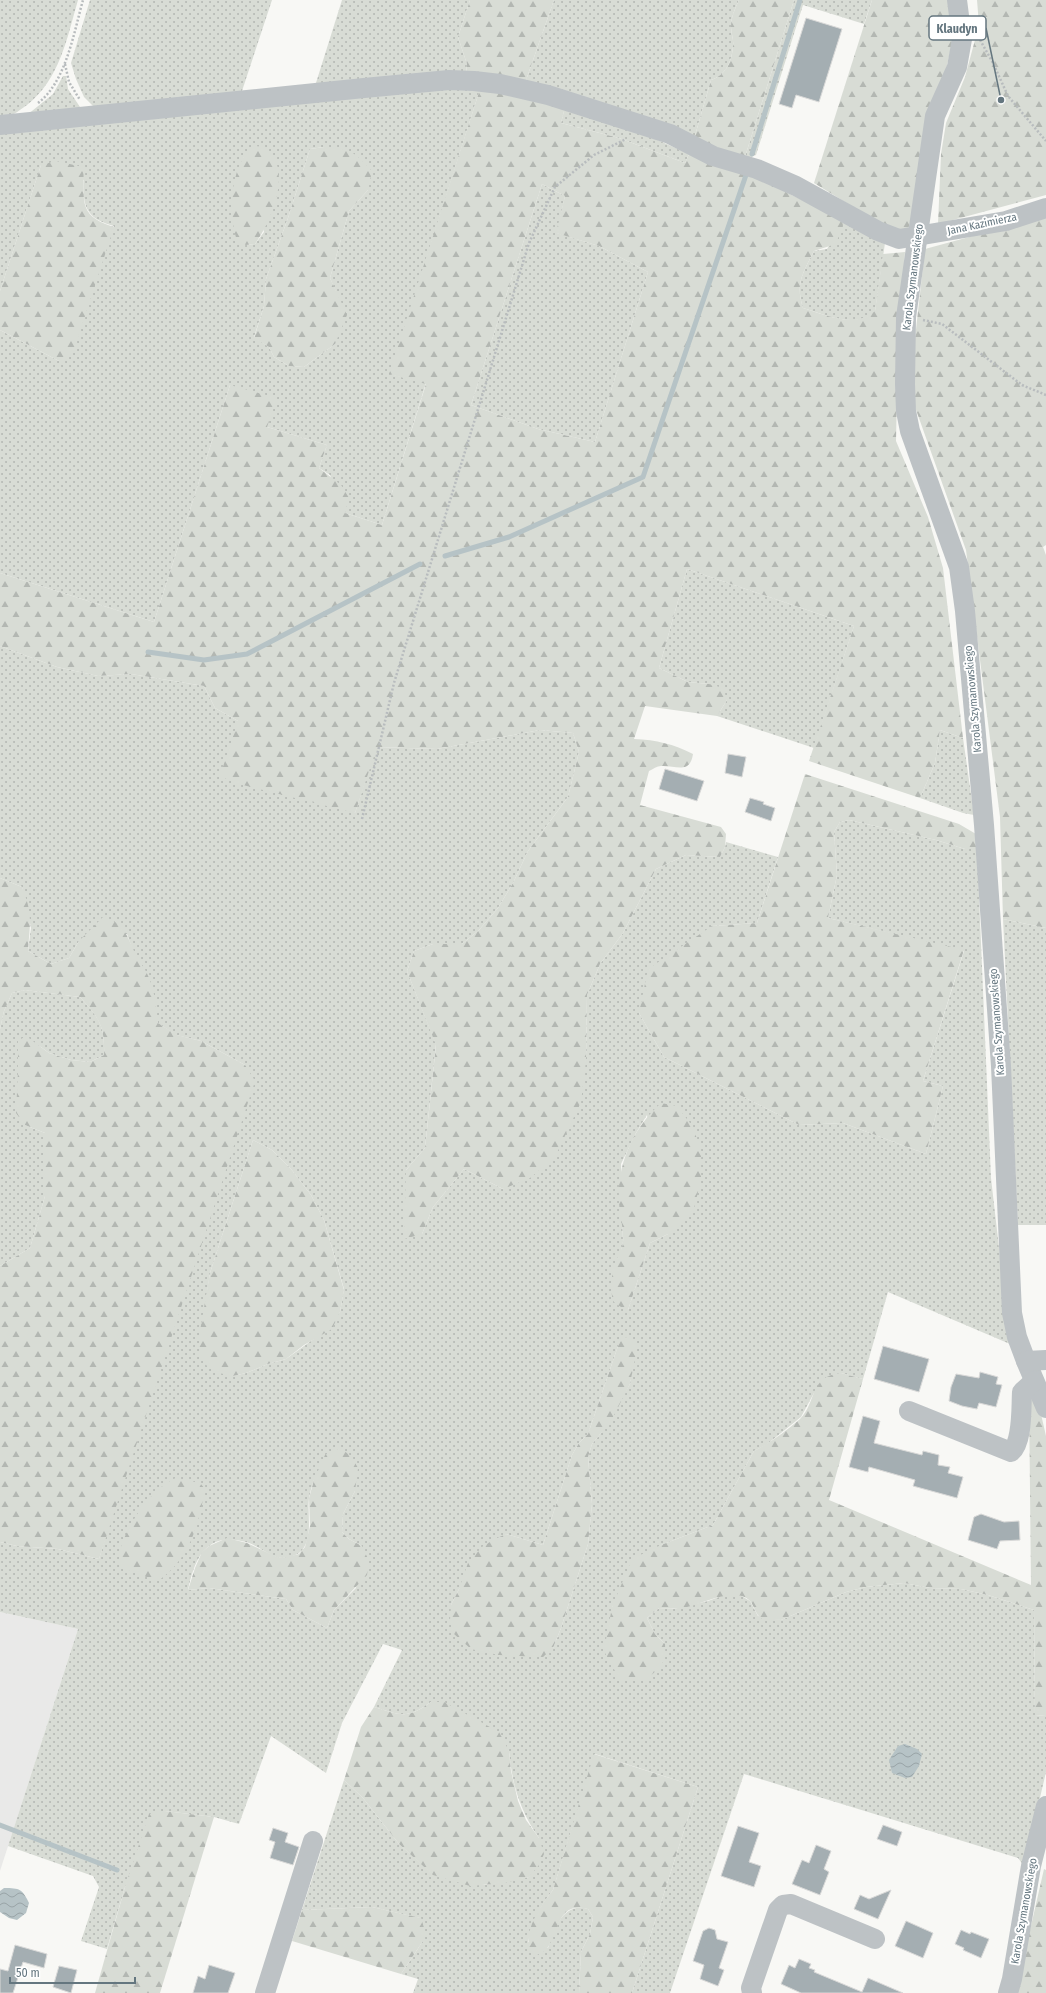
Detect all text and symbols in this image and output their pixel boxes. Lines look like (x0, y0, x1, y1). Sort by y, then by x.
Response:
callout: Klaudyn (929, 16, 986, 40)
text: Klaudyn (937, 22, 977, 36)
street label: Jana Kazimierza (946, 210, 1018, 238)
street label: Karola Szymanowskiego (900, 223, 926, 331)
street label: Karola Szymanowskiego (962, 645, 984, 753)
street label: Karola Szymanowskiego (987, 968, 1007, 1076)
street label: Karola Szymanowskiego (1008, 1857, 1040, 1965)
scale bar (10, 1959, 135, 1985)
text: 50 m (16, 1966, 40, 1980)

